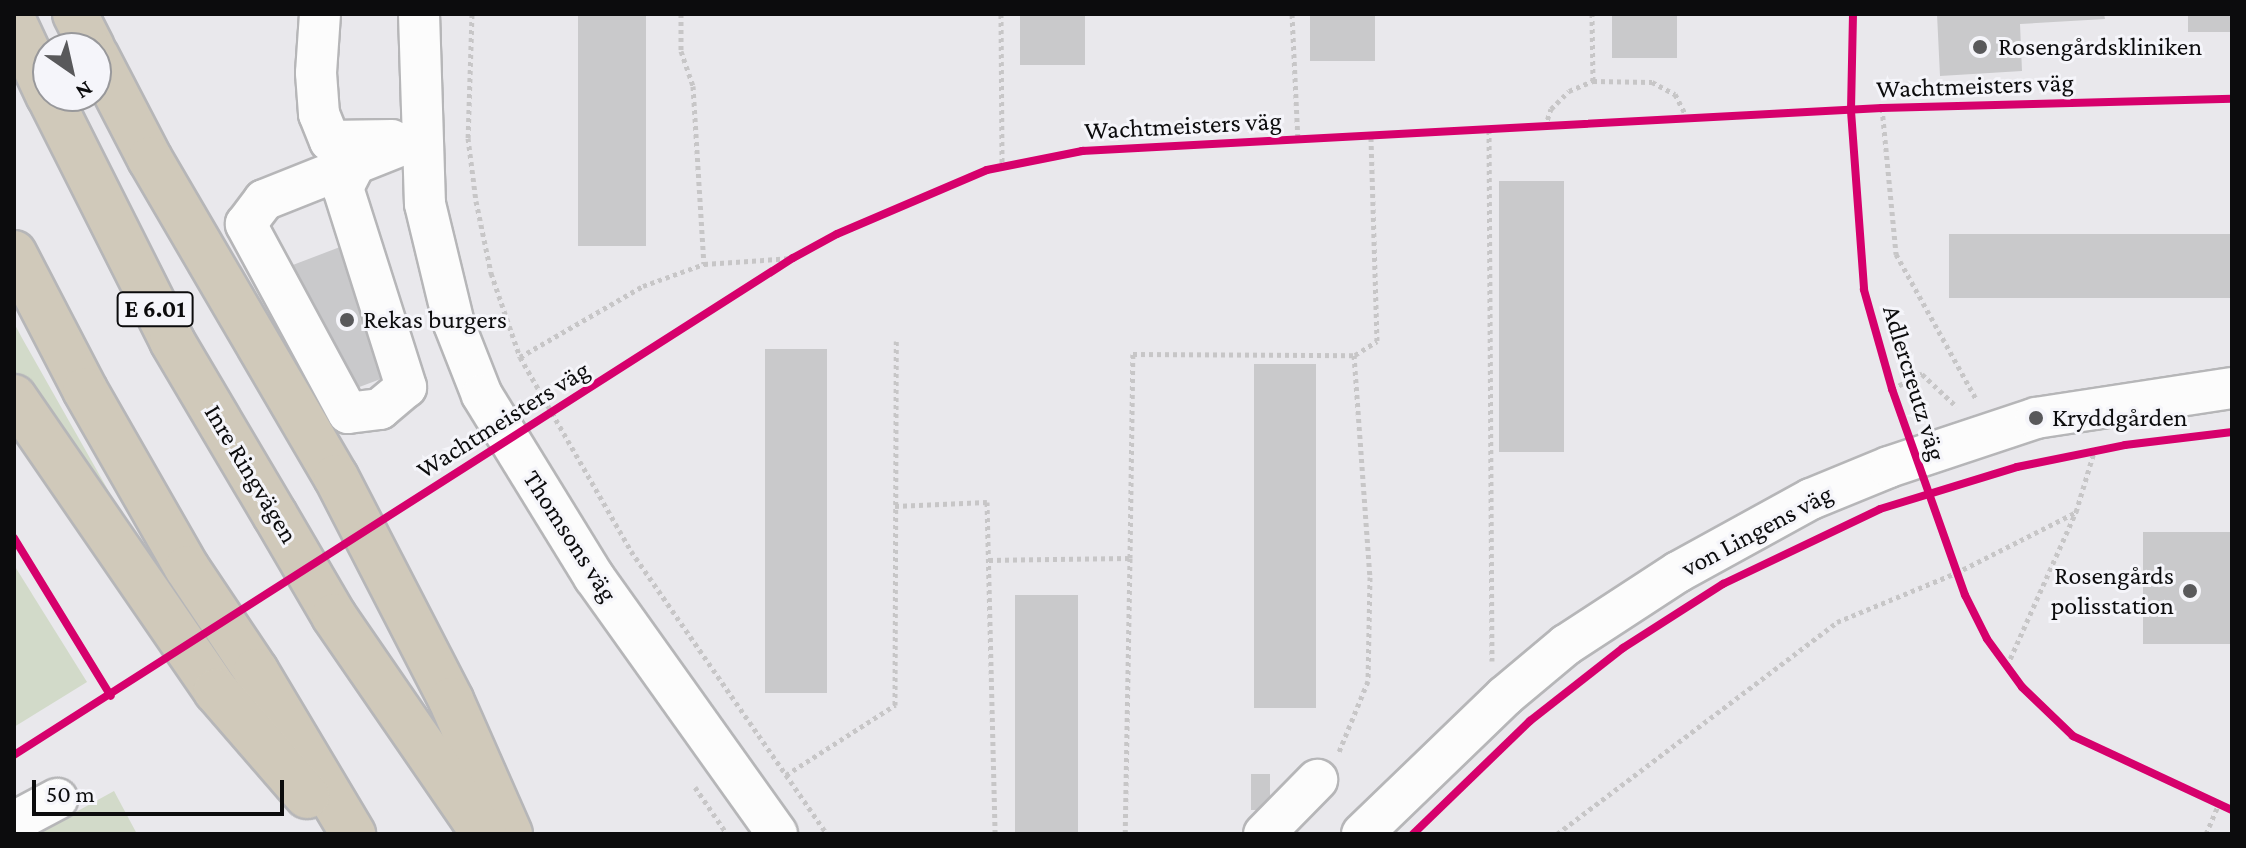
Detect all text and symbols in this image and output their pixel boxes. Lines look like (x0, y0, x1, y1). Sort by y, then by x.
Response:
place label: Rosengårdskliniken (1998, 31, 2202, 63)
north arrow (32, 32, 112, 112)
marker: Rosengårdskliniken (1969, 36, 1991, 58)
street label: Wachtmeisters väg (1876, 67, 2074, 105)
text: N (71, 76, 98, 105)
street label: Wachtmeisters väg (1083, 105, 1283, 147)
road number: E 6.01 (115, 289, 195, 329)
street label: Adlercreutz väg (1876, 302, 1952, 464)
place label: Rekas burgers (363, 304, 507, 336)
marker: Rekas burgers (338, 311, 356, 329)
street label: Wachtmeisters väg (411, 354, 595, 486)
street label: Inre Ringvägen (197, 399, 305, 549)
place label: Kryddgården (2052, 402, 2188, 434)
marker: Kryddgården (2027, 409, 2045, 427)
street label: Thomsons väg (516, 464, 624, 608)
street label: von Lingens väg (1676, 478, 1838, 584)
place label: Rosengårds polisstation (2051, 560, 2174, 622)
marker: Rosengårds polisstation (2181, 582, 2199, 600)
scale bar (36, 764, 288, 814)
text: 50 m (46, 780, 95, 807)

